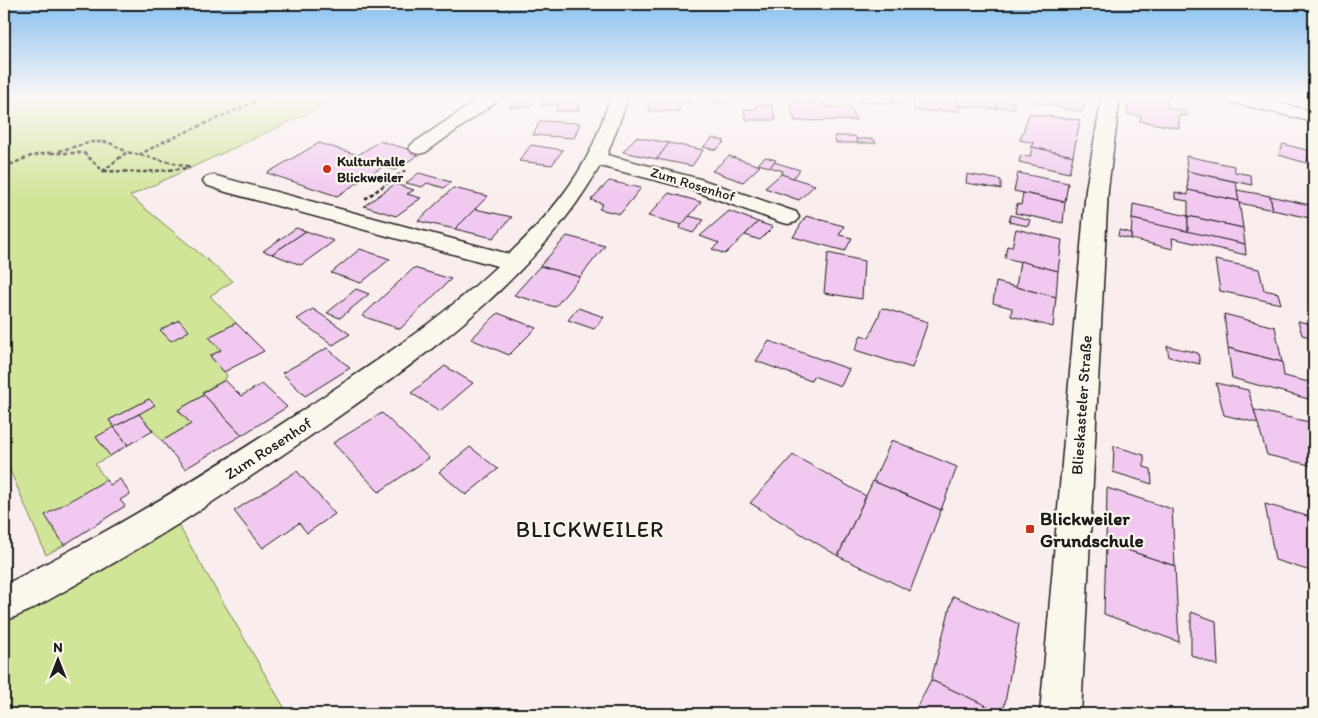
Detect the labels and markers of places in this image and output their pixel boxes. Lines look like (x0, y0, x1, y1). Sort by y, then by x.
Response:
place label: Kulturhalle Blickweiler (337, 153, 406, 186)
marker: Kulturhalle Blickweiler (321, 163, 333, 175)
place label: Blickweiler Grundschule (1040, 507, 1144, 552)
marker: Blickweiler Grundschule (1024, 523, 1036, 535)

